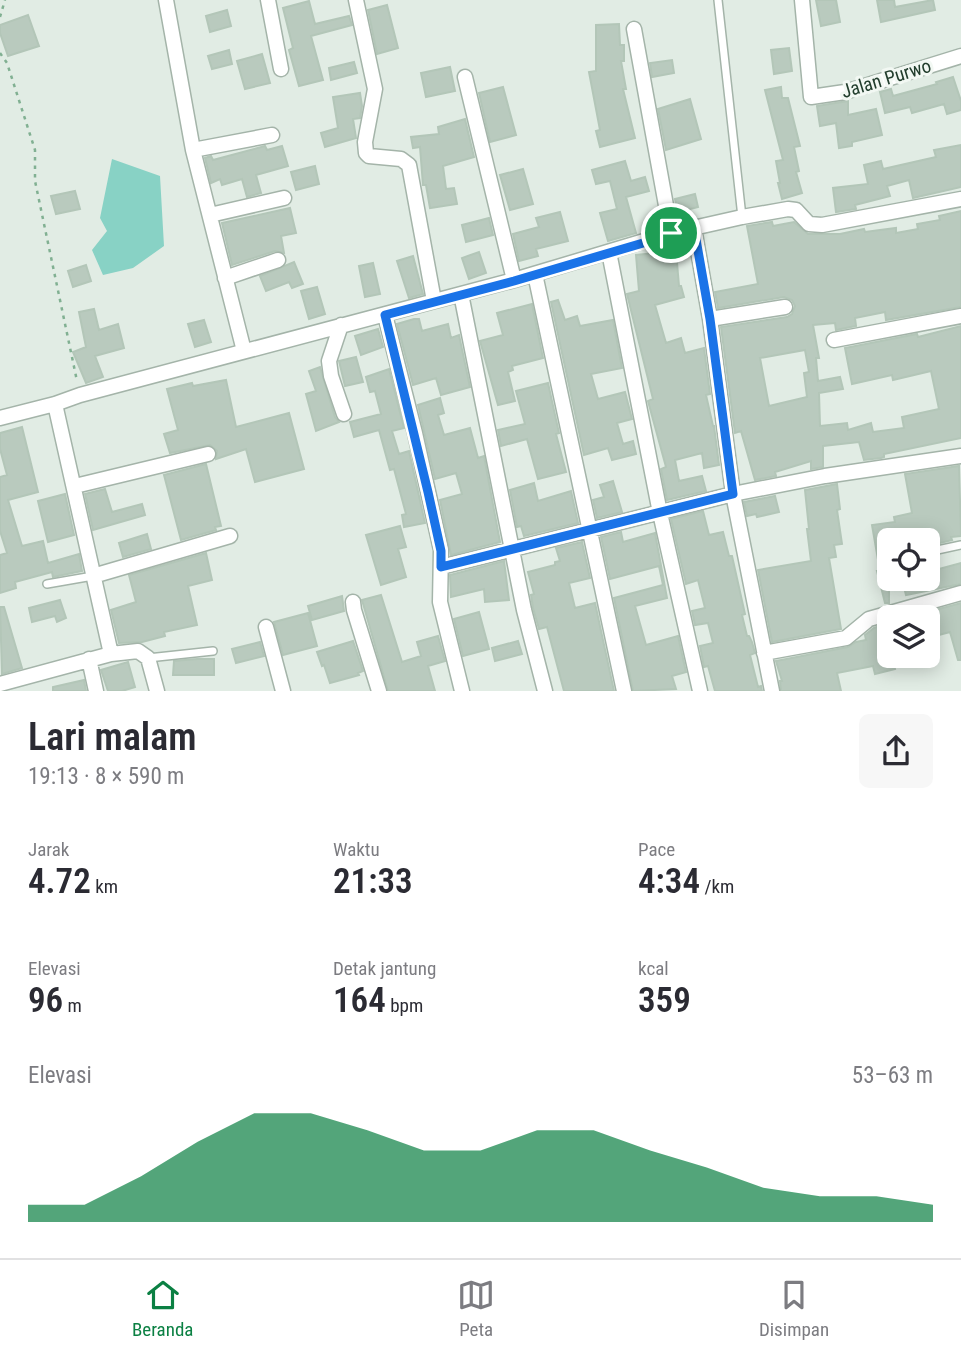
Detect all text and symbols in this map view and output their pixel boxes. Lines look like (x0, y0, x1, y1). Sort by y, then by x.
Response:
street label: Jalan Purwo (838, 54, 934, 103)
pin (641, 203, 701, 263)
icon: arrive (652, 214, 690, 252)
map controls (877, 528, 940, 668)
button: locate (877, 528, 940, 591)
button: layers (877, 605, 940, 668)
button: share (859, 714, 933, 788)
text: Lari malam (28, 715, 197, 759)
text: 19:13 · 8 × 590 m (28, 763, 184, 790)
text: Jarak (28, 838, 69, 861)
text: Waktu (333, 838, 380, 861)
text: Pace (638, 838, 675, 861)
text: 4.72 (28, 861, 91, 902)
text: 21:33 (333, 861, 413, 902)
text: 4:34 (638, 861, 700, 902)
text: km (91, 875, 118, 898)
text: /km (700, 875, 734, 898)
text: Elevasi (28, 957, 81, 980)
text: Detak jantung (333, 957, 436, 980)
text: kcal (638, 957, 669, 980)
text: 96 (28, 980, 63, 1021)
text: 164 (333, 980, 386, 1021)
text: 359 (638, 980, 691, 1021)
text: m (63, 994, 82, 1017)
text: bpm (386, 994, 423, 1017)
text: Elevasi (28, 1062, 92, 1089)
text: 53–63 m (852, 1062, 933, 1089)
tab: Beranda (132, 1276, 193, 1341)
tab: Peta (457, 1276, 495, 1341)
tab: Disimpan (759, 1276, 829, 1341)

